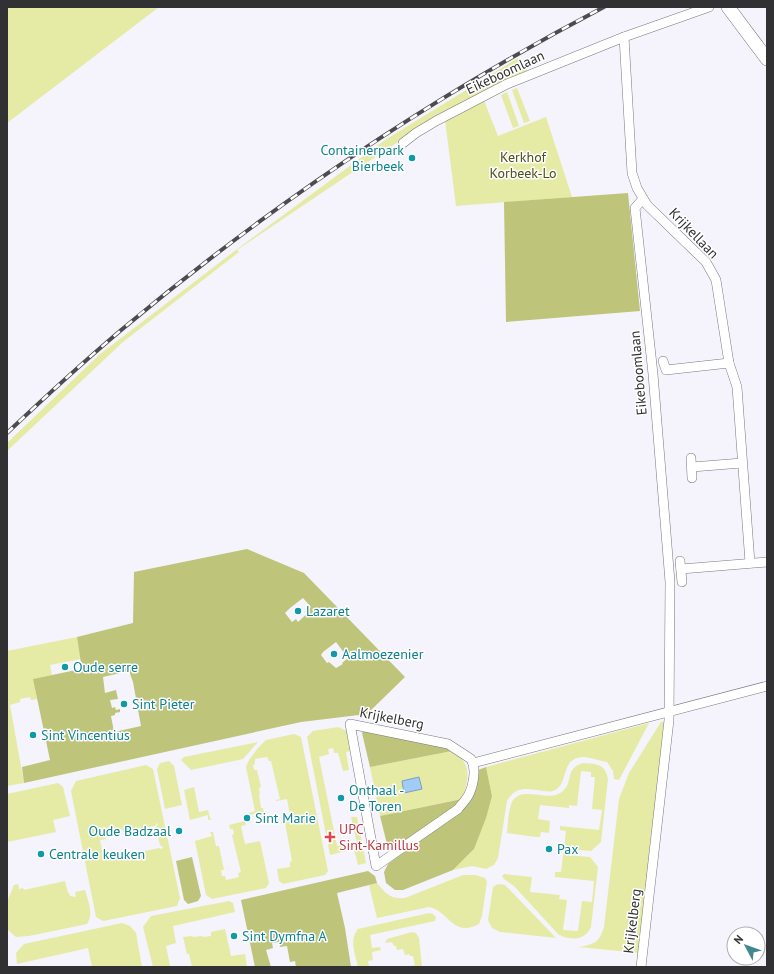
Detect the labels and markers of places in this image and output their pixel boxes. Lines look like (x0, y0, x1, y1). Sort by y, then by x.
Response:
place label: Containerpark Bierbeek (320, 141, 404, 175)
marker: Containerpark Bierbeek (407, 153, 417, 163)
place label: Lazaret (306, 602, 350, 620)
marker: Lazaret (293, 606, 303, 616)
place label: Aalmoezenier (342, 645, 424, 663)
marker: Aalmoezenier (329, 649, 339, 659)
place label: Oude serre (73, 658, 138, 676)
marker: Oude serre (60, 662, 70, 672)
place label: Sint Pieter (132, 695, 195, 713)
marker: Sint Pieter (119, 699, 129, 709)
place label: Sint Vincentius (41, 726, 130, 744)
marker: Sint Vincentius (28, 730, 38, 740)
place label: Onthaal - De Toren (349, 781, 404, 815)
marker: Onthaal - De Toren (336, 793, 346, 803)
place label: Sint Marie (255, 809, 316, 827)
marker: Sint Marie (242, 813, 252, 823)
place label: UPC Sint-Kamillus (339, 820, 419, 854)
place label: Oude Badzaal (89, 822, 171, 840)
marker: Oude Badzaal (174, 826, 184, 836)
marker: UPC Sint-Kamillus (324, 831, 336, 843)
place label: Pax (557, 840, 579, 858)
marker: Pax (544, 844, 554, 854)
place label: Centrale keuken (49, 845, 145, 863)
marker: Centrale keuken (36, 849, 46, 859)
place label: Sint Dymfna A (242, 927, 328, 945)
marker: Sint Dymfna A (229, 931, 239, 941)

